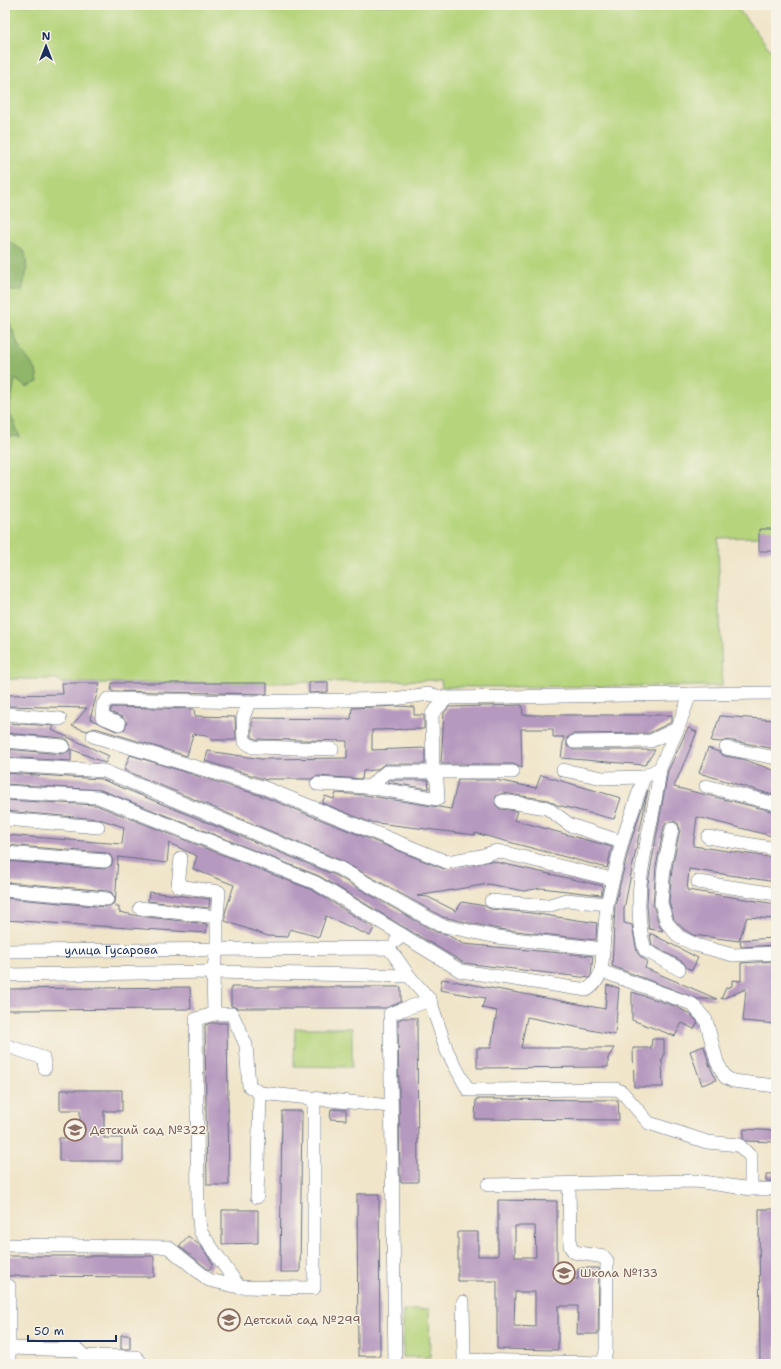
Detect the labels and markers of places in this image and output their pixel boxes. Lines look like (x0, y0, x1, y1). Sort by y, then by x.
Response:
school or university icon: Детский сад №322 (62, 1117, 88, 1143)
place label: Детский сад №322 (90, 1122, 206, 1138)
school or university icon: Школа №133 (551, 1260, 577, 1286)
place label: Школа №133 (580, 1265, 658, 1281)
school or university icon: Детский сад №299 (216, 1307, 242, 1333)
place label: Детский сад №299 (244, 1312, 361, 1328)

